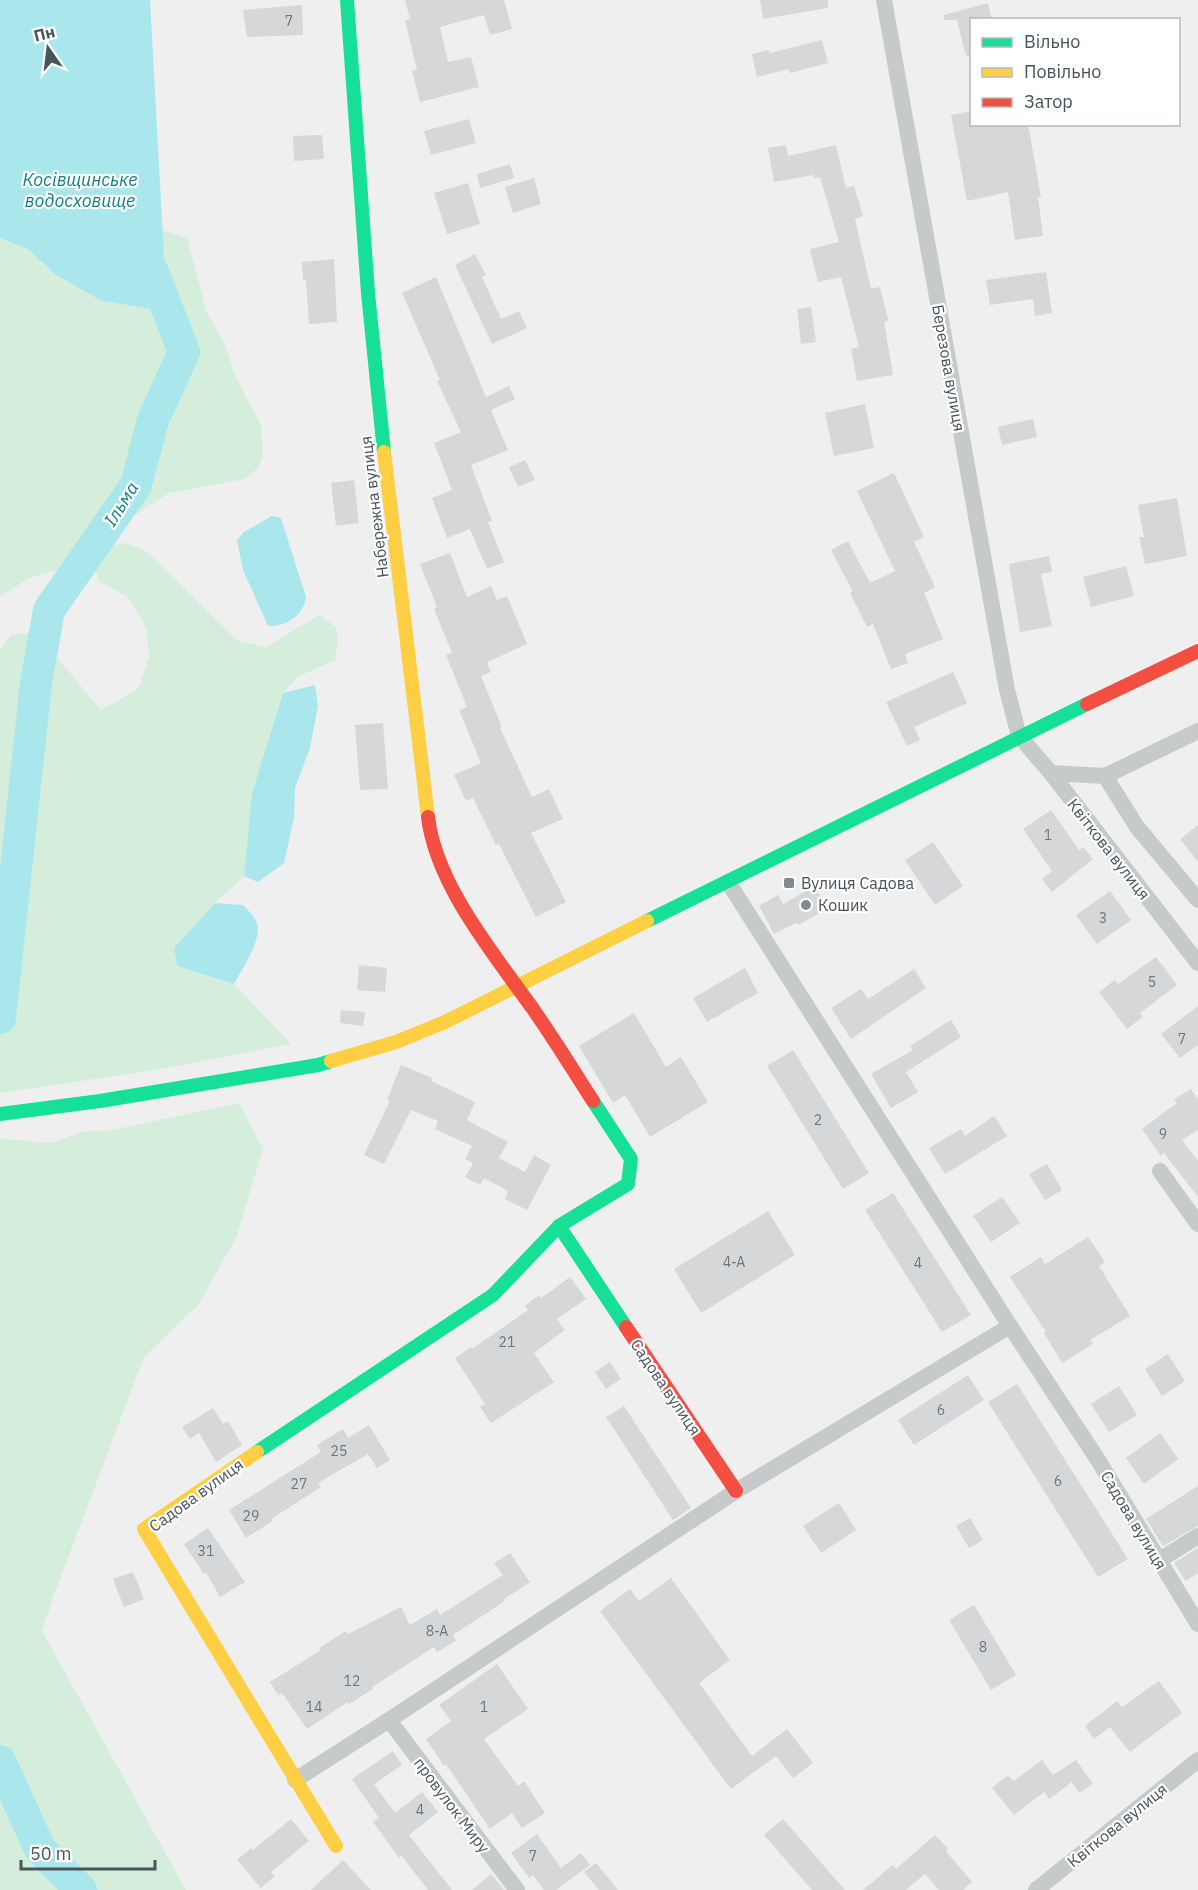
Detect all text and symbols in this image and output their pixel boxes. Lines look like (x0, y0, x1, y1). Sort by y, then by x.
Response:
house number: 7 (285, 12, 293, 30)
north arrow (18, 18, 78, 78)
legend (970, 18, 1180, 126)
text: Пн (32, 21, 57, 46)
text: Вільно (1024, 30, 1080, 53)
text: Повільно (1024, 60, 1101, 83)
text: Затор (1024, 90, 1073, 113)
water label: Косівщинське водосховище (23, 168, 137, 212)
street label: Березова вулиця (928, 303, 970, 433)
street label: Набережна вулиця (355, 435, 393, 579)
water label: Ільма (98, 477, 144, 531)
street label: Квіткова вулиця (1063, 794, 1155, 904)
house number: 1 (1044, 826, 1052, 844)
place label: Вулиця Садова (801, 873, 915, 893)
marker: Вулиця Садова (782, 876, 796, 890)
place label: Кошик (818, 895, 868, 915)
marker: Кошик (799, 898, 813, 912)
house number: 3 (1099, 909, 1107, 927)
house number: 5 (1148, 973, 1156, 991)
house number: 7 (1178, 1030, 1186, 1048)
house number: 2 (814, 1111, 822, 1129)
house number: 9 (1159, 1125, 1167, 1143)
house number: 4-А (723, 1253, 745, 1271)
house number: 4 (914, 1254, 922, 1272)
house number: 21 (499, 1333, 515, 1351)
street label: Садова вулиця (626, 1335, 706, 1439)
house number: 6 (937, 1401, 945, 1419)
house number: 25 (331, 1442, 347, 1460)
street label: Садова вулиця (145, 1454, 247, 1536)
street label: Садова вулиця (1097, 1467, 1171, 1573)
house number: 6 (1054, 1472, 1062, 1490)
house number: 27 (291, 1475, 307, 1493)
house number: 29 (243, 1507, 259, 1525)
house number: 31 (198, 1542, 214, 1560)
house number: 8-А (426, 1622, 448, 1640)
house number: 8 (979, 1638, 987, 1656)
house number: 12 (344, 1672, 360, 1690)
house number: 14 (306, 1698, 322, 1716)
house number: 1 (480, 1698, 488, 1716)
street label: провулок Миру (410, 1753, 494, 1857)
street label: Квіткова вулиця (1063, 1779, 1171, 1871)
house number: 4 (416, 1801, 424, 1819)
scale bar (21, 1833, 154, 1871)
text: 50 m (30, 1842, 72, 1865)
house number: 7 (529, 1847, 537, 1865)

